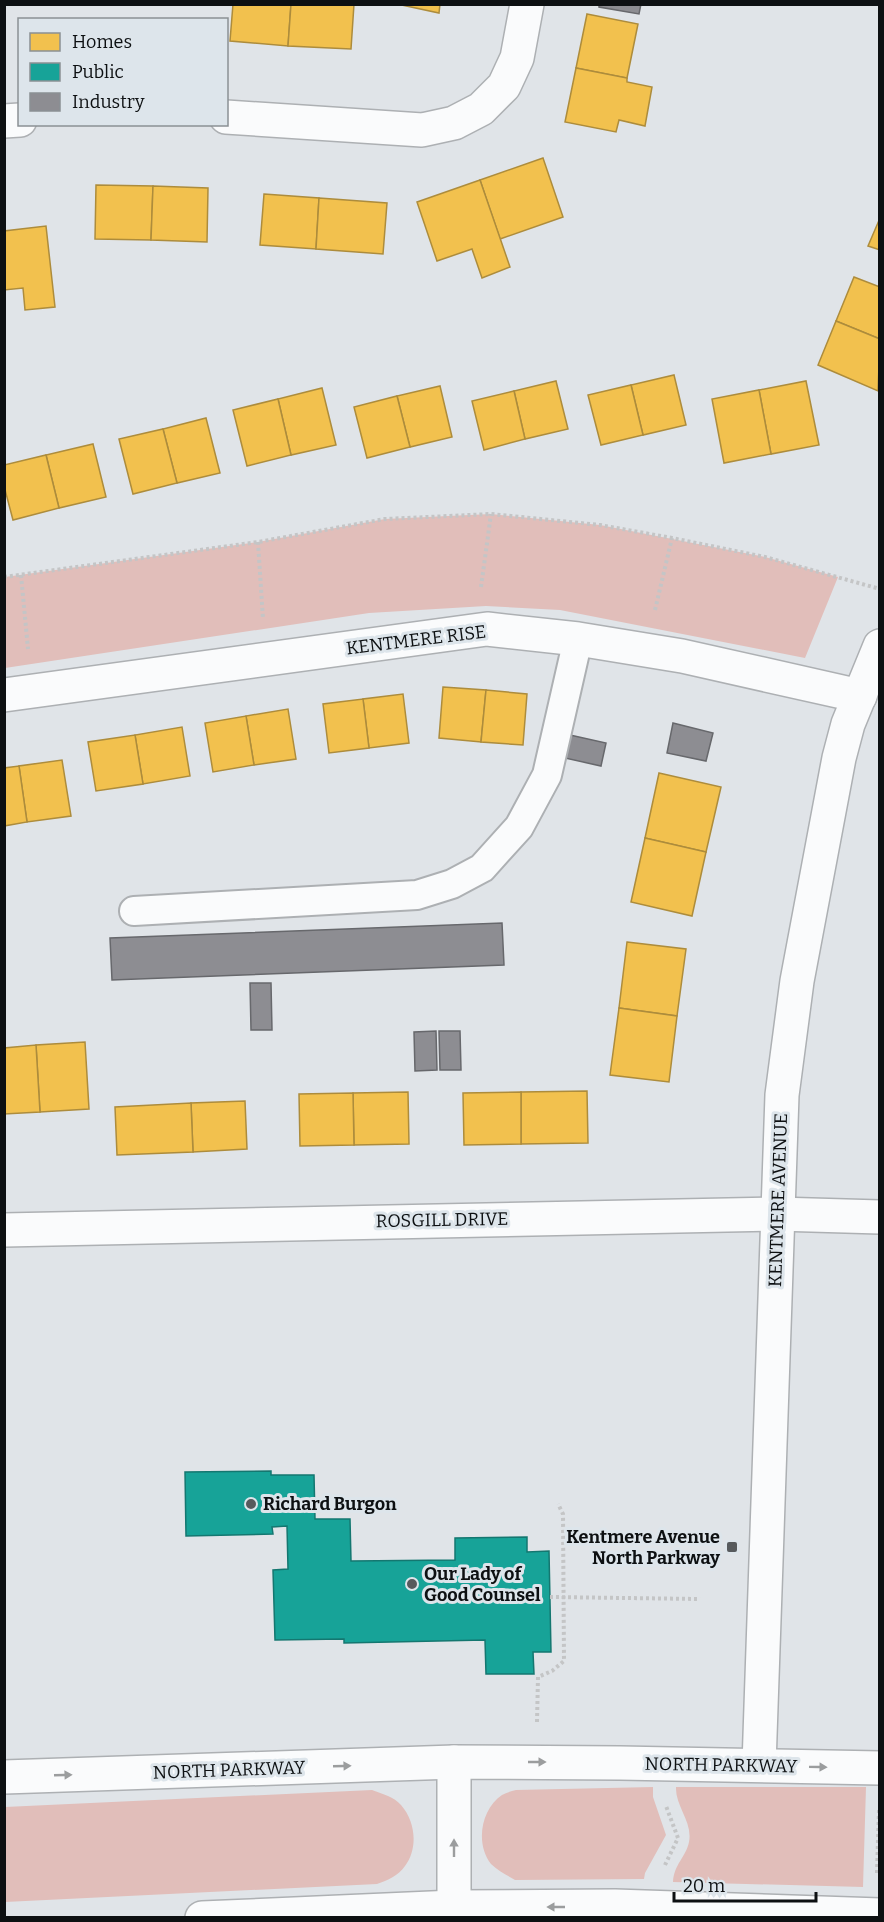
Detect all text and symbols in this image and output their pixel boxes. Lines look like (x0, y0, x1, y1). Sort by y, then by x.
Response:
legend (18, 18, 228, 126)
text: Homes (72, 31, 132, 53)
text: Public (72, 61, 124, 83)
text: Industry (72, 91, 145, 113)
street label: KENTMERE RISE (345, 621, 487, 659)
street label: KENTMERE AVENUE (764, 1113, 792, 1287)
street label: ROSGILL DRIVE (376, 1208, 508, 1232)
place label: Richard Burgon (263, 1493, 397, 1515)
marker: Richard Burgon (244, 1497, 258, 1511)
place label: Kentmere Avenue North Parkway (566, 1526, 721, 1569)
marker: Kentmere Avenue North Parkway (725, 1540, 739, 1554)
place label: Our Lady of Good Counsel (424, 1563, 541, 1606)
marker: Our Lady of Good Counsel (405, 1577, 419, 1591)
street label: NORTH PARKWAY (644, 1753, 798, 1777)
street label: NORTH PARKWAY (152, 1756, 306, 1784)
one-way arrow (527, 1757, 546, 1767)
one-way arrow (332, 1761, 351, 1770)
one-way arrow (808, 1762, 827, 1771)
one-way arrow (53, 1770, 72, 1780)
one-way arrow (449, 1839, 459, 1858)
scale bar (674, 1865, 816, 1903)
text: 20 m (683, 1875, 725, 1897)
one-way arrow (547, 1902, 566, 1912)

